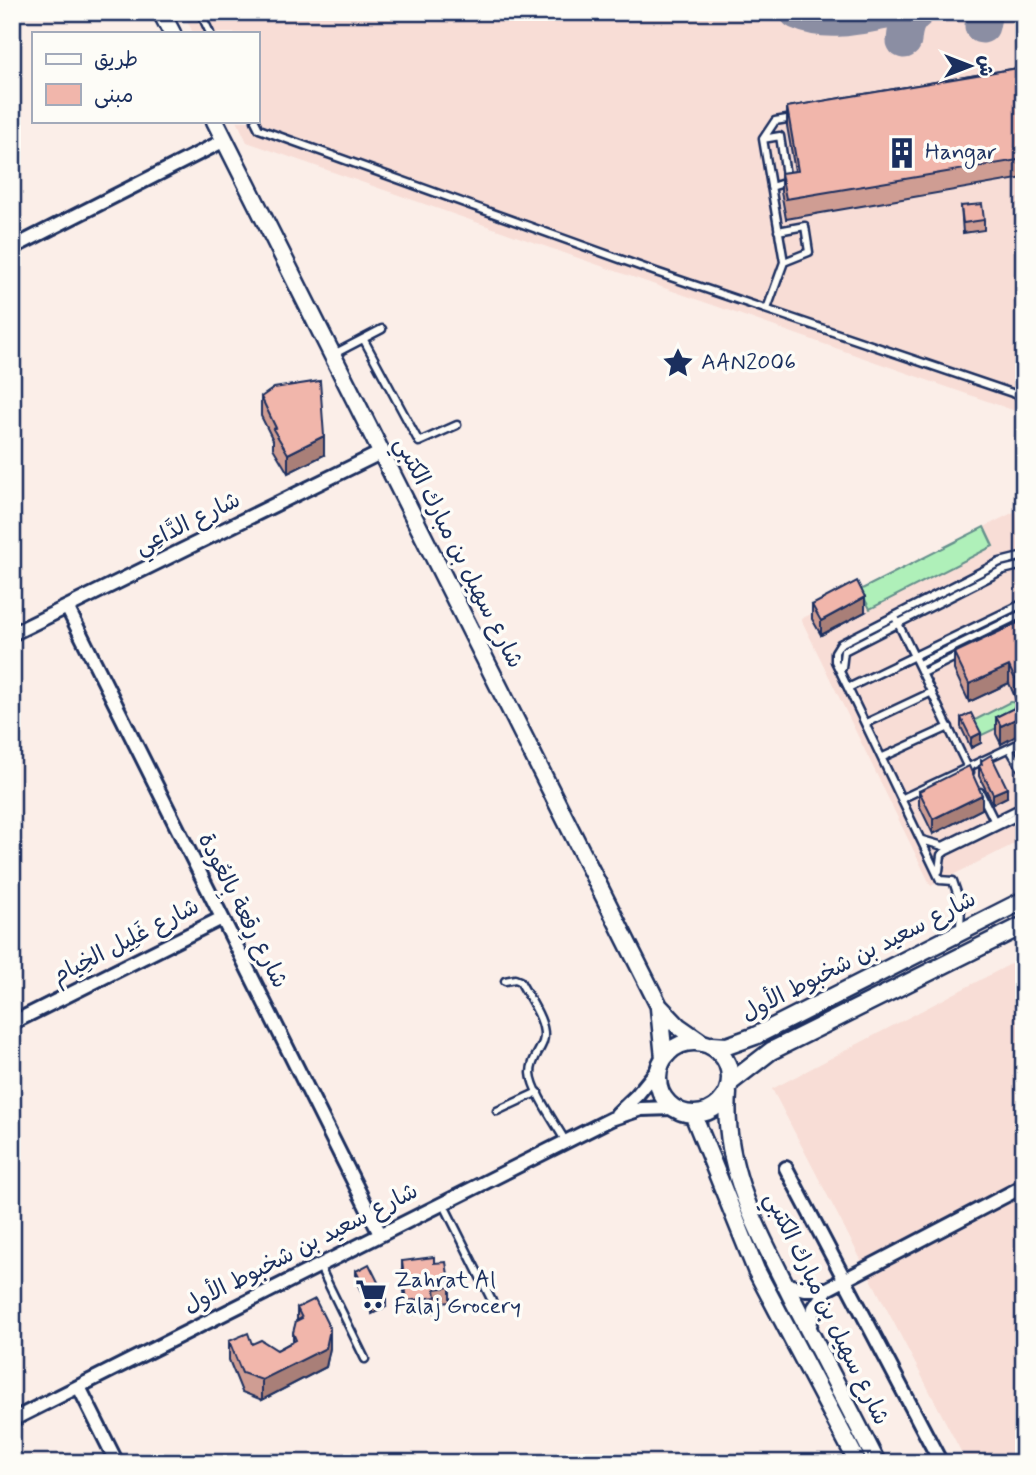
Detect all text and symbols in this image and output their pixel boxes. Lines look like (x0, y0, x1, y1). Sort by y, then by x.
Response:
legend (32, 32, 259, 122)
north arrow (934, 32, 1004, 102)
text: طريق (94, 46, 138, 74)
text: ش (973, 56, 998, 77)
text: مبنى (94, 82, 133, 110)
building icon: Hangar (885, 136, 919, 170)
place label: Hangar (925, 138, 997, 170)
place icon: AAN2006 (661, 346, 695, 380)
place label: AAN2006 (701, 348, 796, 378)
street label: شارع سهيل بن مبارك الكتبي (383, 432, 529, 676)
street label: شارع الدَّاعِي (130, 486, 247, 566)
street label: شارع رِقعة بِالعُودة (188, 828, 294, 995)
street label: شارع سعيد بن شخبوط الأول (735, 882, 981, 1029)
street label: شارع غَلِيل الخِيام (47, 892, 205, 992)
street label: شارع سعيد بن شخبوط الأول (177, 1174, 423, 1321)
street label: شارع سهيل بن مبارك الكتبي (753, 1187, 896, 1432)
place label: Zahrat Al Falaj Grocery (394, 1266, 521, 1322)
supermarket icon: Zahrat Al Falaj Grocery (354, 1277, 388, 1311)

